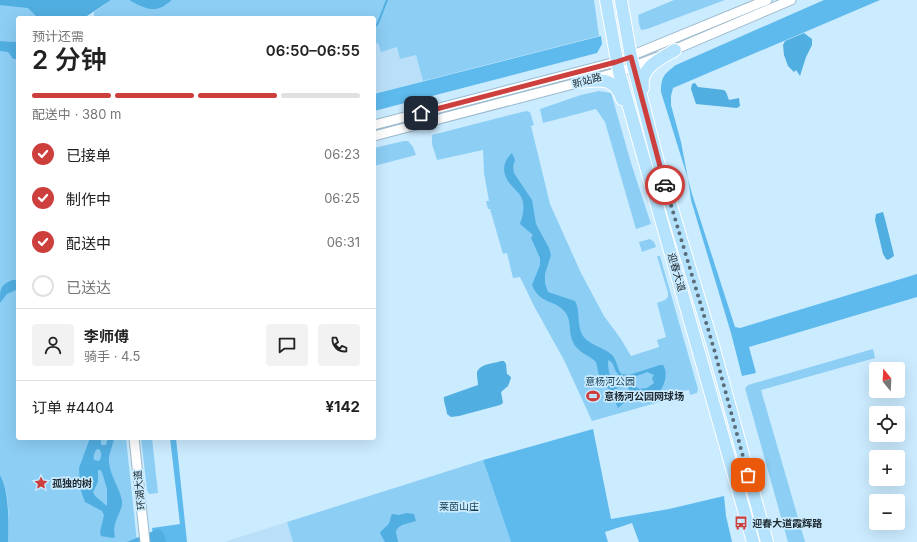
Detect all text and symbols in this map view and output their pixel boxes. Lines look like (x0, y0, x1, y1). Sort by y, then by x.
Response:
text: 预计还需 (32, 28, 84, 44)
text: 06:50–06:55 (266, 41, 360, 60)
text: 2 分钟 (32, 44, 107, 75)
street label: 新站路 (571, 70, 603, 90)
pin (404, 96, 438, 130)
icon: home (410, 102, 432, 124)
text: 配送中 · 380 m (32, 106, 121, 122)
icon: check (32, 143, 54, 165)
text: 已接单 (66, 146, 111, 165)
text: 06:23 (324, 146, 360, 162)
courier (645, 165, 685, 205)
icon: car (654, 174, 676, 196)
icon: check (32, 187, 54, 209)
text: 制作中 (66, 190, 111, 209)
text: 06:25 (324, 190, 360, 206)
icon: check (32, 231, 54, 253)
text: 配送中 (66, 234, 111, 253)
text: 06:31 (327, 234, 360, 250)
street label: 迎春大道 (666, 251, 688, 293)
text: 已送达 (66, 278, 111, 297)
button: person (32, 324, 74, 366)
button: chat (266, 324, 308, 366)
button: phone (318, 324, 360, 366)
text: 李师傅 (84, 327, 129, 346)
text: 骑手 · 4.5 (84, 348, 140, 364)
north arrow (869, 362, 905, 398)
map controls (869, 362, 905, 530)
park label: 意杨河公园 (585, 375, 635, 387)
sports icon: 意杨河公园网球场 (585, 388, 601, 404)
place label: 意杨河公园网球场 (604, 390, 684, 402)
text: ¥142 (325, 397, 360, 416)
text: 订单 #4404 (32, 398, 114, 417)
button: locate (869, 406, 905, 442)
button: + (869, 450, 905, 486)
pin (731, 458, 765, 492)
icon: bag (737, 464, 759, 486)
street label: 环湖大道 (131, 469, 147, 511)
place icon: 孤独的树 (33, 475, 49, 491)
place label: 孤独的树 (52, 477, 92, 489)
button: − (869, 494, 905, 530)
park label: 莱茵山庄 (439, 500, 479, 512)
bus stop icon: 迎春大道霞辉路 (733, 515, 749, 531)
place label: 迎春大道霞辉路 (752, 517, 823, 529)

